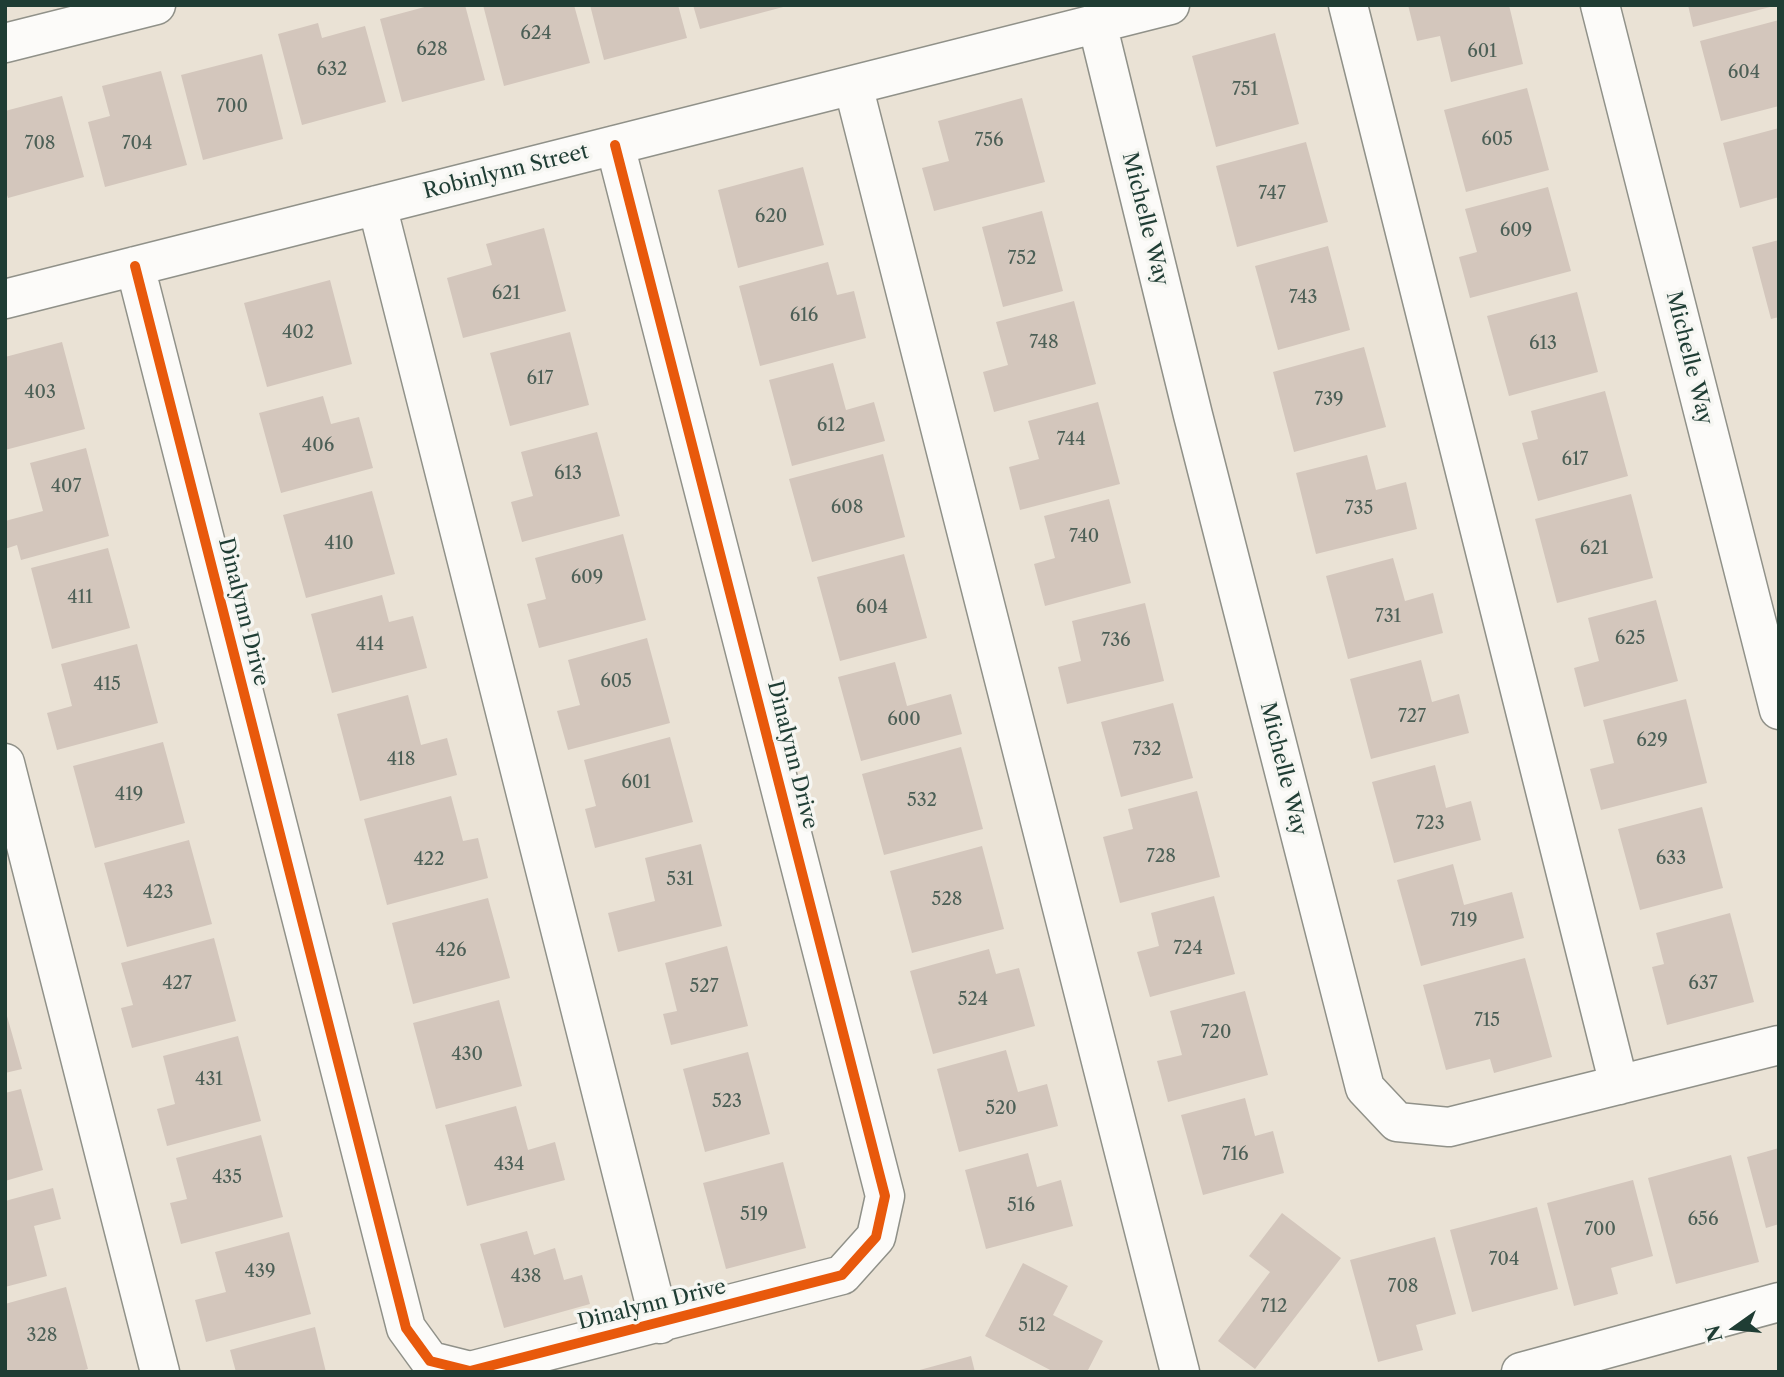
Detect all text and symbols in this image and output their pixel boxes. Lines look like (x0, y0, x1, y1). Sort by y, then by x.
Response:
house number: 624 (520, 23, 552, 45)
house number: 628 (416, 39, 448, 61)
house number: 601 (1467, 41, 1497, 63)
house number: 632 (317, 59, 347, 81)
house number: 604 (1728, 62, 1760, 84)
house number: 751 (1232, 79, 1258, 101)
house number: 700 (216, 96, 248, 118)
house number: 605 (1481, 129, 1513, 151)
house number: 756 (974, 130, 1004, 152)
house number: 708 (25, 133, 55, 155)
house number: 704 (122, 133, 152, 155)
street label: Robinlynn Street (421, 139, 591, 205)
street label: Michelle Way (1116, 150, 1174, 288)
house number: 747 (1258, 183, 1286, 205)
house number: 620 (755, 206, 787, 228)
house number: 609 (1500, 220, 1532, 242)
house number: 752 (1008, 248, 1036, 270)
house number: 621 (492, 283, 520, 305)
house number: 743 (1289, 287, 1317, 309)
street label: Michelle Way (1660, 289, 1718, 427)
house number: 616 (790, 305, 818, 327)
house number: 402 (282, 322, 314, 344)
house number: 748 (1029, 332, 1059, 354)
house number: 613 (1529, 333, 1557, 355)
house number: 617 (527, 368, 553, 390)
house number: 403 (24, 382, 56, 404)
house number: 739 (1314, 389, 1344, 411)
house number: 612 (817, 415, 845, 437)
house number: 744 (1056, 429, 1086, 451)
house number: 406 (302, 435, 334, 457)
house number: 617 (1562, 449, 1588, 471)
house number: 613 (554, 463, 582, 485)
house number: 407 (51, 476, 81, 498)
house number: 608 (831, 497, 863, 519)
house number: 735 (1345, 498, 1373, 520)
house number: 740 (1069, 526, 1099, 548)
house number: 410 (324, 533, 354, 555)
street label: Dinalynn Drive (212, 535, 274, 689)
house number: 621 (1580, 538, 1608, 560)
house number: 609 (571, 567, 603, 589)
house number: 411 (67, 587, 93, 609)
house number: 604 (856, 597, 888, 619)
house number: 731 (1375, 606, 1401, 628)
house number: 625 (1615, 628, 1645, 650)
house number: 736 (1101, 630, 1131, 652)
house number: 414 (356, 634, 384, 656)
house number: 605 (600, 671, 632, 693)
house number: 415 (93, 674, 121, 696)
street label: Dinalynn Drive (761, 678, 823, 832)
street label: Michelle Way (1254, 700, 1312, 838)
house number: 727 (1398, 706, 1426, 728)
house number: 600 (887, 709, 921, 731)
house number: 629 (1636, 730, 1668, 752)
house number: 732 (1132, 739, 1162, 761)
house number: 418 (387, 749, 415, 771)
house number: 601 (621, 772, 651, 794)
house number: 419 (115, 784, 143, 806)
house number: 532 (907, 790, 937, 812)
house number: 723 (1415, 813, 1445, 835)
house number: 728 (1146, 846, 1176, 868)
house number: 633 (1656, 848, 1686, 870)
house number: 422 (413, 849, 445, 871)
house number: 531 (666, 869, 694, 891)
house number: 423 (143, 882, 173, 904)
house number: 528 (932, 889, 962, 911)
house number: 719 (1451, 910, 1477, 932)
house number: 724 (1173, 938, 1203, 960)
house number: 426 (435, 940, 467, 962)
house number: 427 (162, 973, 192, 995)
house number: 637 (1688, 973, 1718, 995)
house number: 527 (690, 976, 718, 998)
house number: 524 (958, 989, 988, 1011)
house number: 715 (1474, 1010, 1500, 1032)
house number: 720 (1201, 1022, 1231, 1044)
house number: 430 (451, 1044, 483, 1066)
house number: 431 (195, 1069, 223, 1091)
house number: 523 (712, 1091, 742, 1113)
house number: 520 (985, 1098, 1017, 1120)
house number: 716 (1222, 1144, 1248, 1166)
house number: 434 (494, 1154, 524, 1176)
house number: 435 (212, 1167, 242, 1189)
house number: 516 (1007, 1195, 1035, 1217)
house number: 519 (740, 1204, 768, 1226)
house number: 656 (1688, 1209, 1718, 1231)
house number: 700 (1584, 1219, 1616, 1241)
house number: 704 (1489, 1249, 1519, 1271)
house number: 439 (245, 1261, 275, 1283)
house number: 438 (511, 1266, 541, 1288)
street label: Dinalynn Drive (575, 1274, 729, 1336)
house number: 708 (1388, 1276, 1418, 1298)
north arrow (1700, 1293, 1770, 1363)
house number: 712 (1261, 1296, 1287, 1318)
house number: 512 (1018, 1315, 1046, 1337)
text: N (1701, 1323, 1727, 1345)
house number: 328 (27, 1325, 57, 1347)

